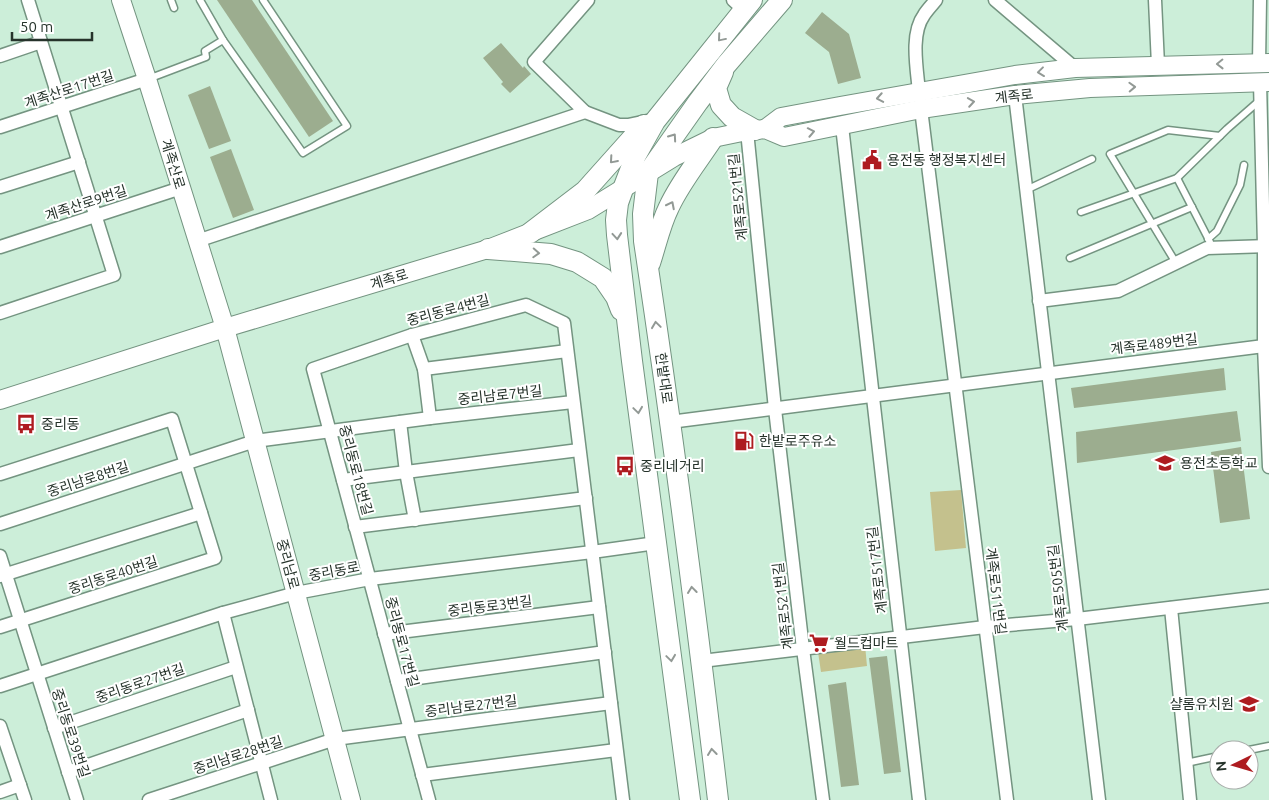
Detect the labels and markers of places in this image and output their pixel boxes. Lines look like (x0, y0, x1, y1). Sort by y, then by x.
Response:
public building icon: 용전동 행정복지센터 (861, 149, 883, 171)
place label: 용전동 행정복지센터 (887, 152, 1006, 168)
bus stop icon: 중리동 (15, 413, 37, 435)
place label: 중리동 (41, 416, 80, 432)
fuel station icon: 한밭로주유소 (733, 430, 755, 452)
place label: 한밭로주유소 (759, 433, 836, 449)
school or university icon: 용전초등학교 (1154, 452, 1176, 474)
bus stop icon: 중리네거리 (614, 455, 636, 477)
place label: 용전초등학교 (1180, 455, 1257, 471)
place label: 중리네거리 (640, 458, 704, 474)
supermarket icon: 월드컵마트 (808, 632, 830, 654)
place label: 월드컵마트 (834, 635, 899, 651)
school or university icon: 샬롬유치원 (1238, 693, 1260, 715)
place label: 샬롬유치원 (1170, 696, 1234, 712)

